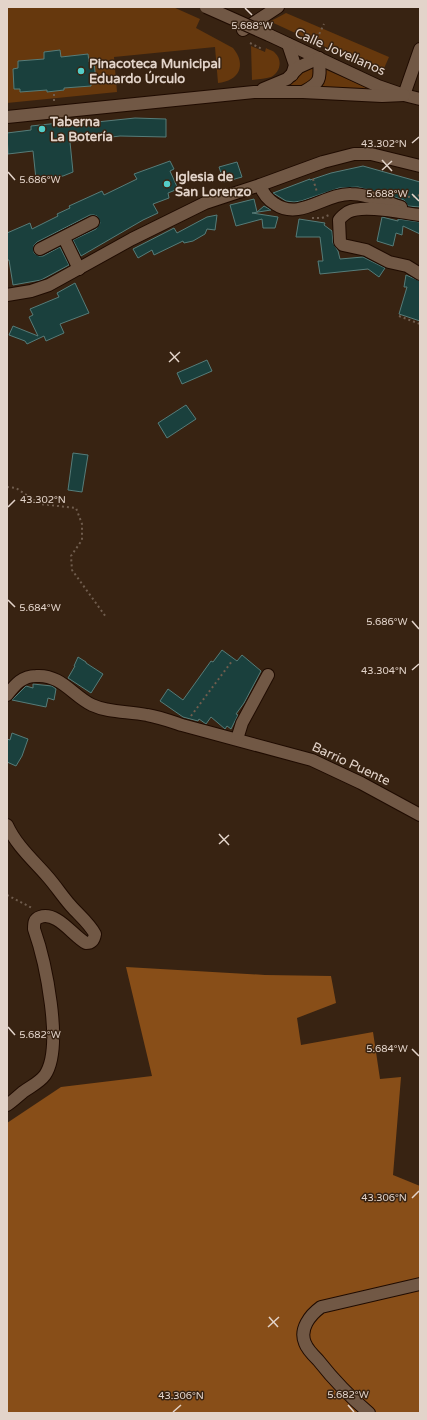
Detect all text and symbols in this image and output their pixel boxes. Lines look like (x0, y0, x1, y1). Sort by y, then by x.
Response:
text: 5.688°W (231, 20, 273, 32)
street label: Calle Jovellanos (292, 25, 388, 79)
place label: Pinacoteca Municipal Eduardo Úrculo (89, 56, 221, 87)
marker: Pinacoteca Municipal Eduardo Úrculo (76, 66, 86, 76)
place label: Taberna La Botería (49, 114, 113, 145)
marker: Taberna La Botería (37, 124, 47, 134)
text: 43.302°N (361, 138, 407, 150)
place label: Iglesia de San Lorenzo (175, 169, 252, 200)
text: 5.686°W (19, 174, 61, 186)
marker: Iglesia de San Lorenzo (162, 179, 172, 189)
text: 5.688°W (366, 188, 408, 200)
text: 43.302°N (20, 494, 66, 506)
text: 5.684°W (19, 602, 61, 614)
text: 5.686°W (366, 616, 408, 628)
text: 43.304°N (361, 665, 407, 677)
street label: Barrio Puente (309, 739, 393, 789)
text: 5.682°W (19, 1029, 61, 1041)
text: 5.684°W (366, 1043, 408, 1055)
text: 43.306°N (361, 1192, 407, 1204)
text: 5.682°W (327, 1389, 369, 1401)
text: 43.306°N (158, 1390, 204, 1402)

